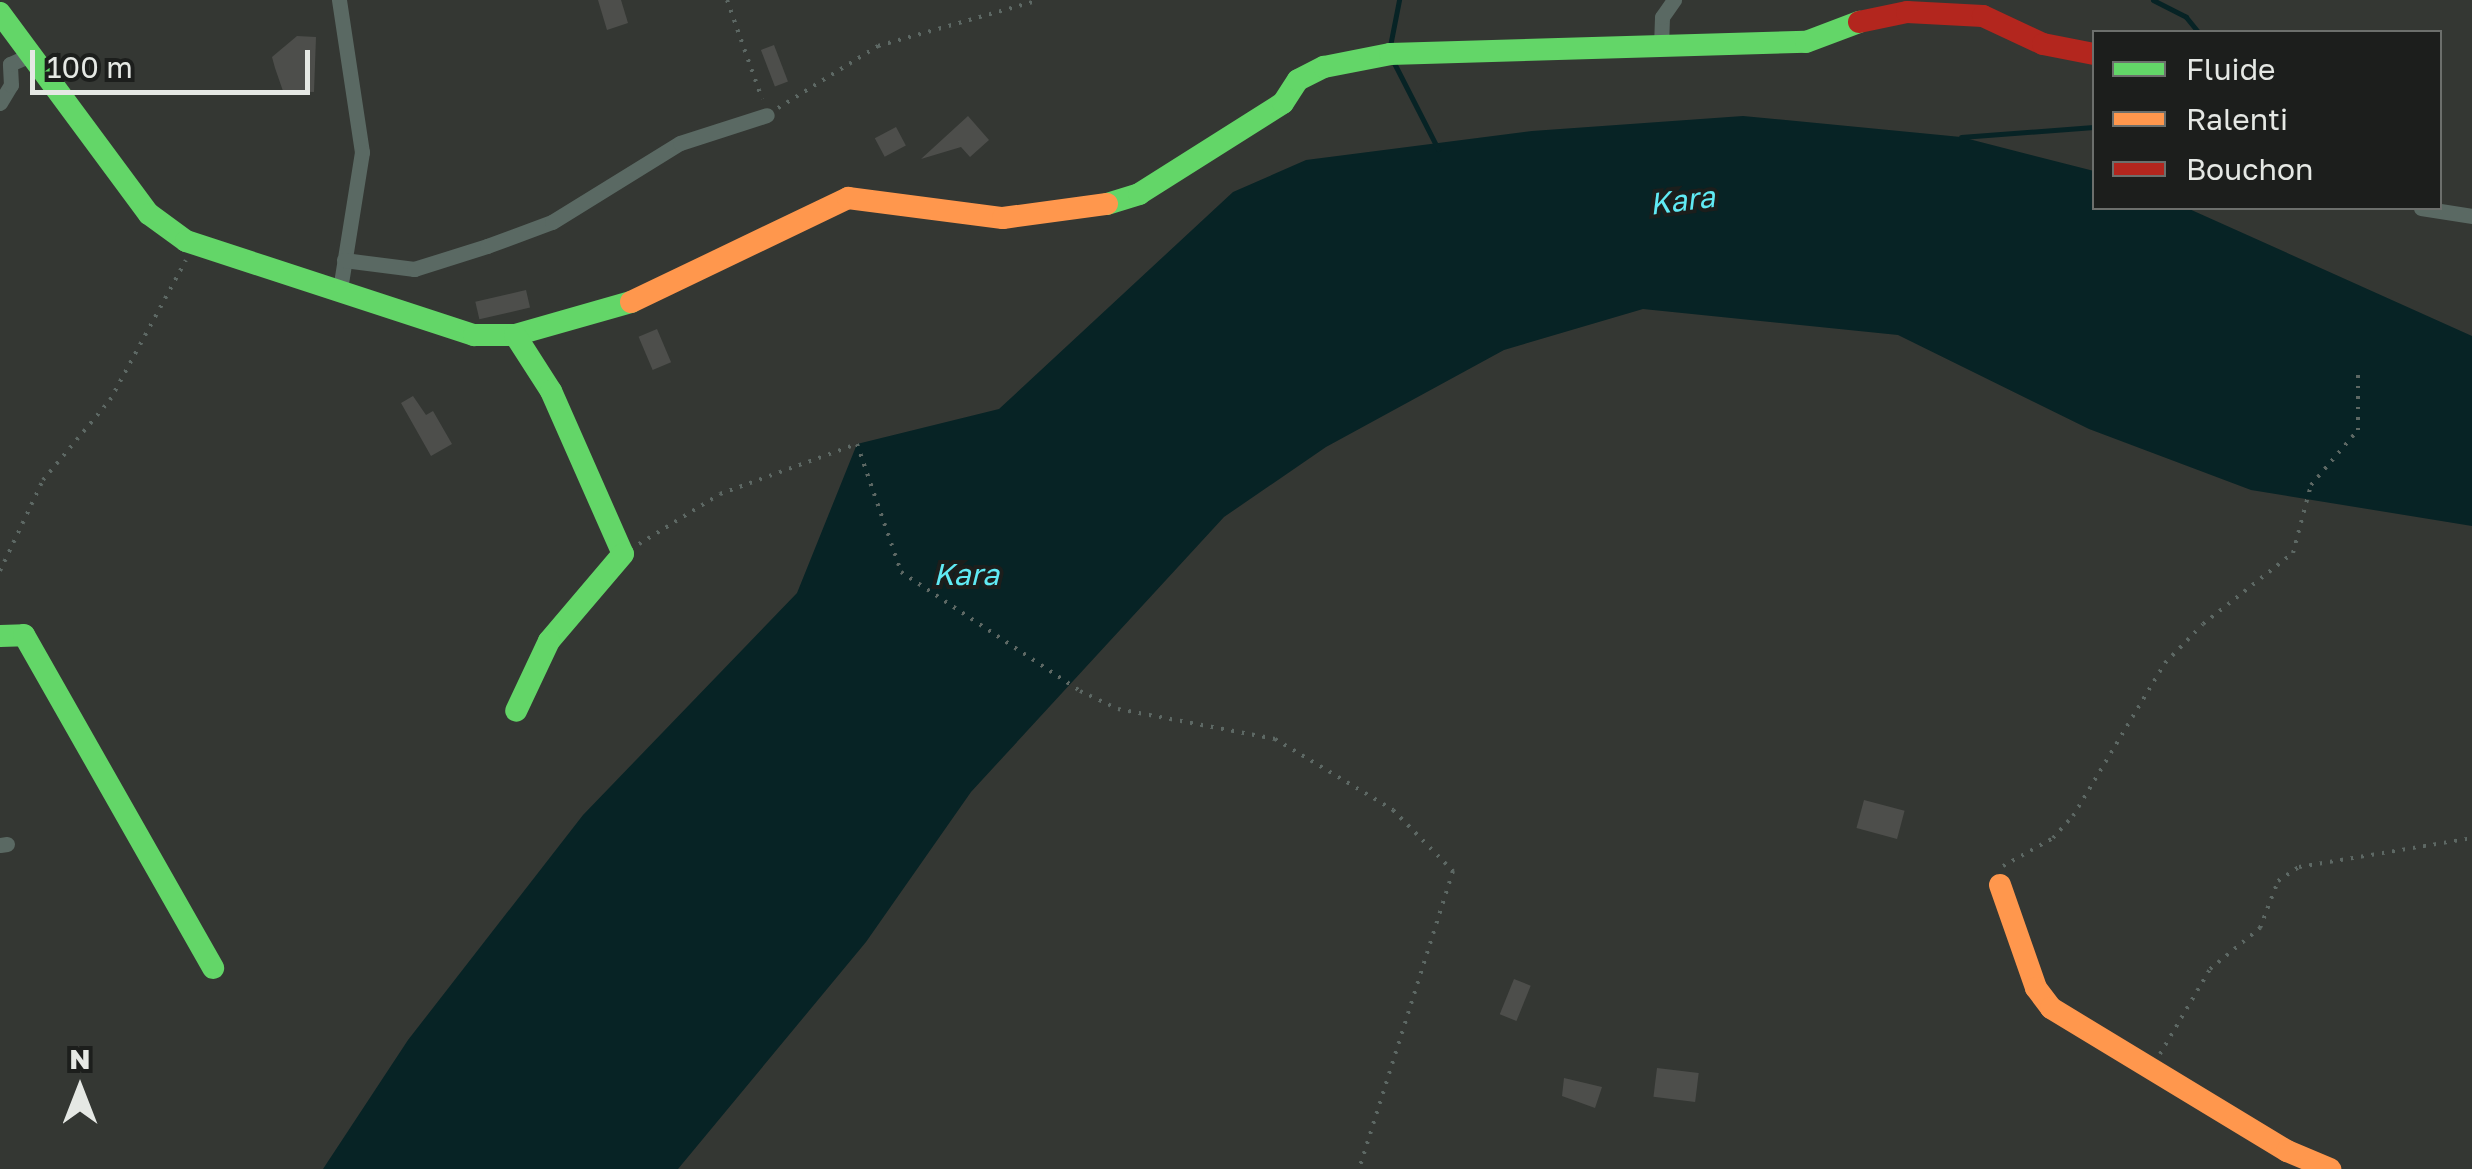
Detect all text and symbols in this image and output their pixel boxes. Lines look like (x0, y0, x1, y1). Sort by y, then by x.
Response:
scale bar (35, 30, 315, 92)
legend (2092, 30, 2442, 210)
text: 100 m (47, 49, 133, 85)
text: Fluide (2186, 51, 2276, 87)
text: Ralenti (2186, 101, 2288, 137)
text: Bouchon (2186, 151, 2314, 187)
water label: Kara (1647, 178, 1717, 222)
water label: Kara (933, 556, 999, 592)
north arrow (30, 1039, 130, 1139)
text: N (69, 1042, 91, 1075)

